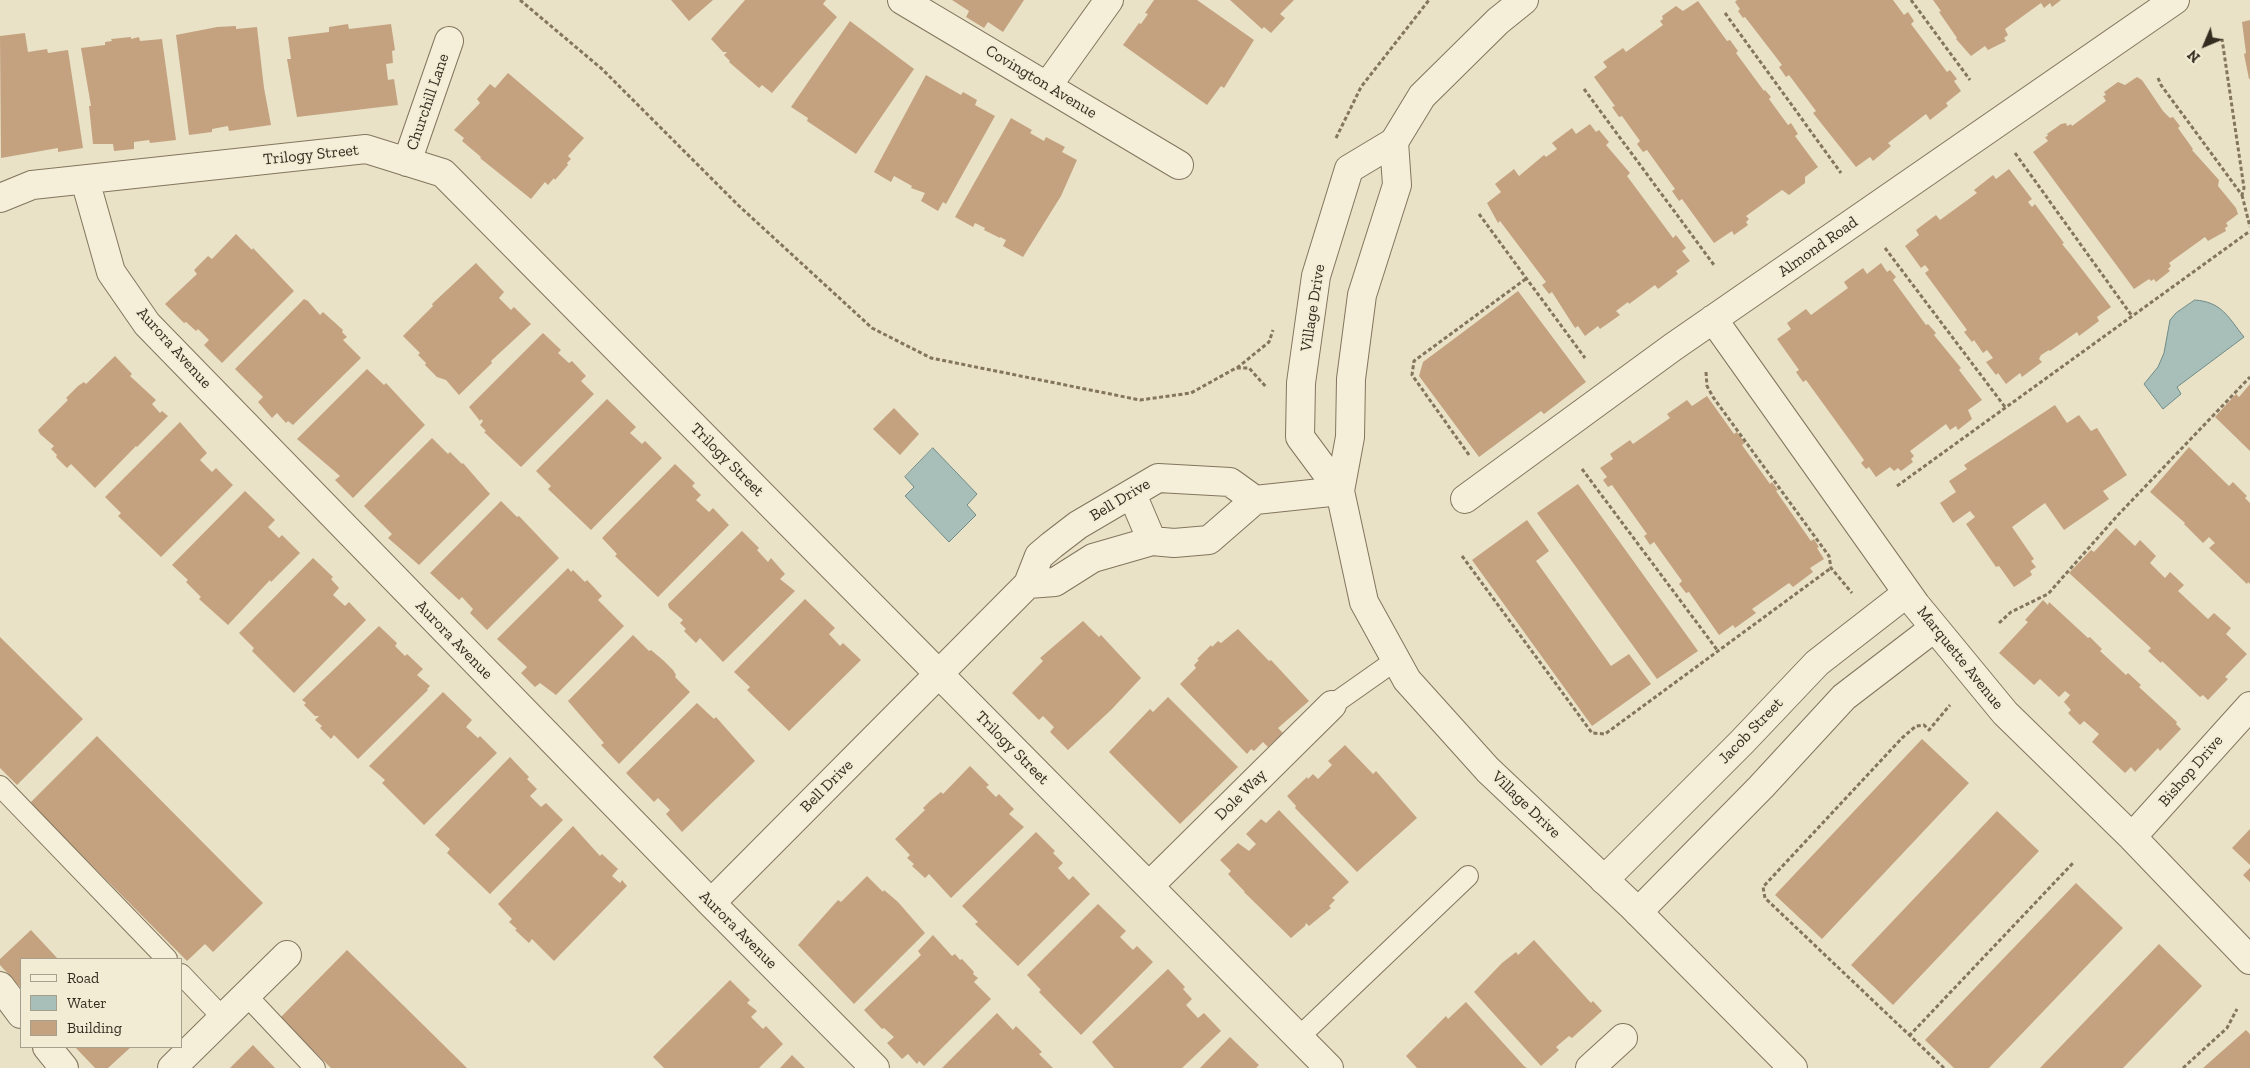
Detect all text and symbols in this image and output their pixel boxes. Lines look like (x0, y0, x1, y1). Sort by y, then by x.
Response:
north arrow (2180, 20, 2230, 70)
street label: Covington Avenue (982, 41, 1100, 123)
text: N (2184, 46, 2204, 66)
street label: Churchill Lane (402, 51, 454, 153)
street label: Trilogy Street (262, 140, 360, 170)
street label: Almond Road (1775, 213, 1861, 281)
street label: Village Drive (1297, 263, 1329, 353)
street label: Aurora Avenue (132, 303, 216, 393)
street label: Trilogy Street (686, 419, 768, 501)
street label: Bell Drive (1086, 475, 1154, 525)
street label: Aurora Avenue (411, 596, 497, 684)
street label: Marquette Avenue (1913, 603, 2007, 713)
street label: Jacob Street (1715, 694, 1787, 768)
street label: Trilogy Street (971, 707, 1053, 789)
street label: Bishop Drive (2155, 731, 2227, 811)
street label: Bell Drive (797, 756, 857, 816)
street label: Dole Way (1211, 765, 1271, 825)
street label: Village Drive (1488, 767, 1564, 843)
street label: Aurora Avenue (695, 887, 781, 973)
legend (20, 958, 182, 1048)
text: Road (67, 969, 99, 987)
text: Water (67, 994, 107, 1012)
text: Building (67, 1019, 122, 1037)

